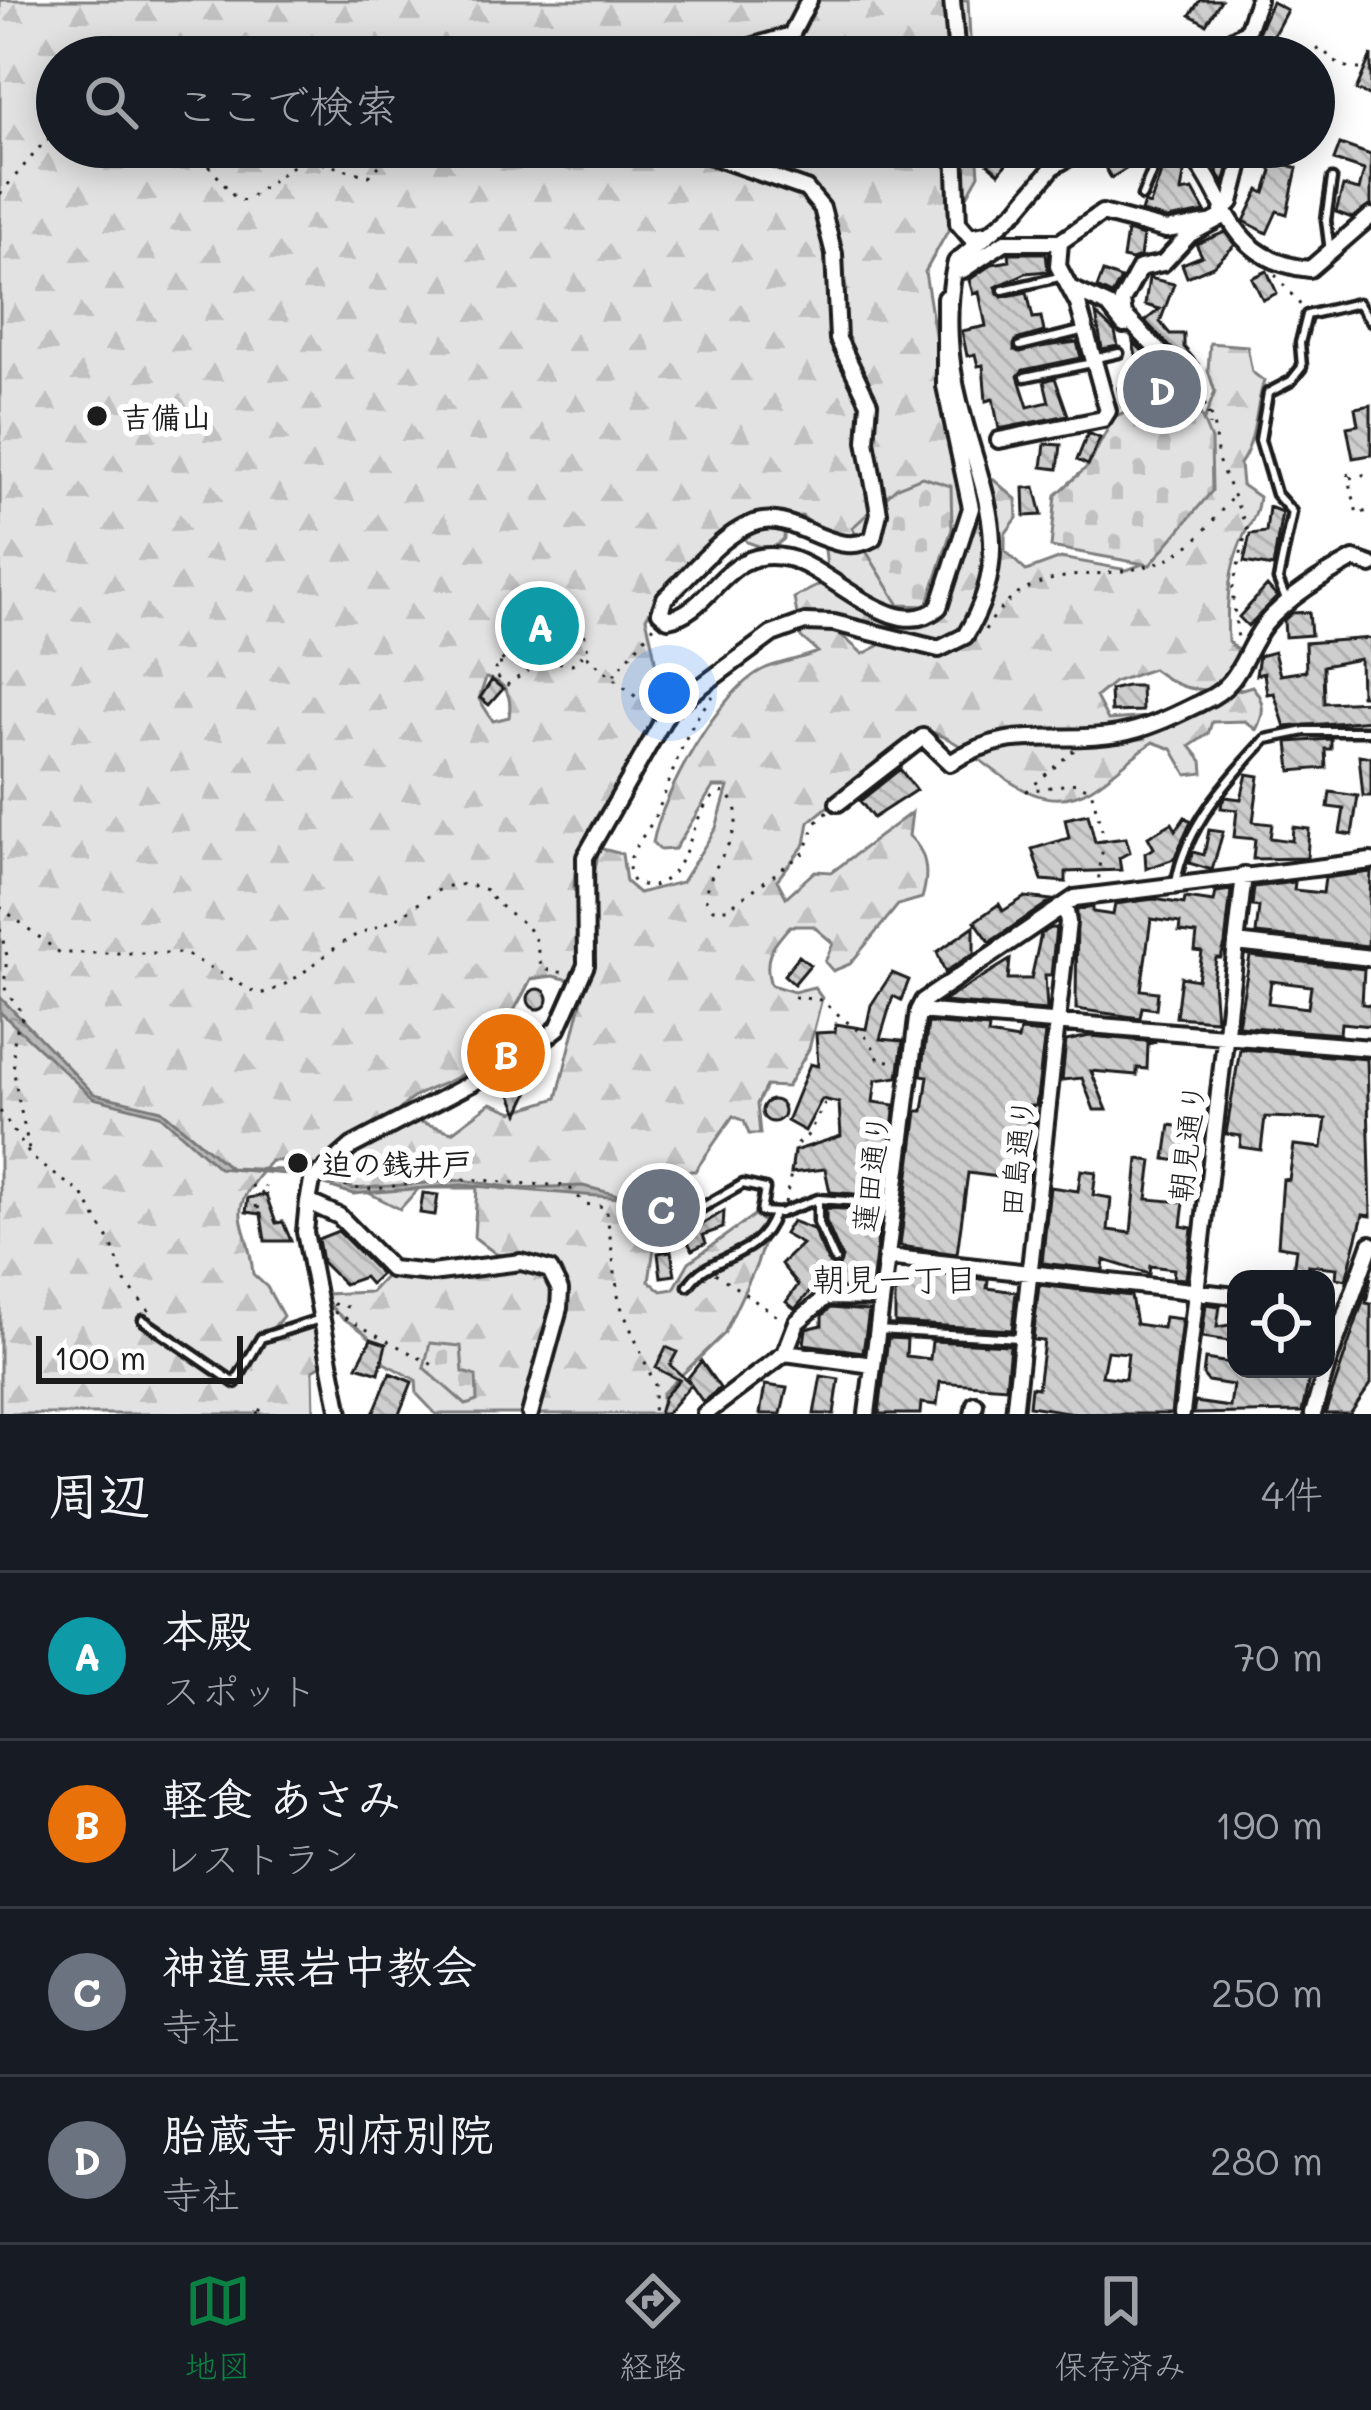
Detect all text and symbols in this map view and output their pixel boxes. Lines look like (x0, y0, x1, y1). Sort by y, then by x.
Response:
search box (36, 36, 1335, 168)
icon: search (78, 69, 144, 135)
text: ここで検索 (174, 75, 399, 133)
pin: D (1123, 344, 1201, 434)
place label: 吉備山 (121, 396, 211, 436)
marker: 吉備山 (84, 403, 110, 429)
pin: A (501, 581, 579, 671)
your location (639, 663, 699, 723)
pin: B (467, 1008, 545, 1098)
street label: 朝見通り (1159, 1080, 1213, 1204)
street label: 田島通り (990, 1095, 1042, 1219)
street label: 蓮田通り (843, 1111, 897, 1235)
place label: 迫の銭井戸 (322, 1143, 472, 1183)
marker: 迫の銭井戸 (285, 1150, 311, 1176)
pin: C (622, 1163, 700, 1253)
district label: 朝見一丁目 (813, 1256, 978, 1299)
map controls (1227, 1270, 1335, 1378)
button: locate (1227, 1270, 1335, 1378)
scale bar (36, 1330, 243, 1383)
text: 100 m (54, 1335, 146, 1378)
text: 周辺 (48, 1460, 150, 1527)
text: 4件 (1261, 1468, 1323, 1519)
text: 本殿 (162, 1600, 252, 1658)
text: A (73, 1630, 101, 1681)
text: 70 m (1234, 1630, 1323, 1681)
text: スポット (162, 1664, 318, 1715)
text: 軽食 あさみ (162, 1768, 402, 1826)
text: B (74, 1798, 100, 1849)
text: 190 m (1215, 1798, 1323, 1849)
text: レストラン (162, 1832, 360, 1883)
text: 神道黒岩中教会 (162, 1936, 477, 1994)
text: C (73, 1966, 101, 2017)
text: 250 m (1211, 1966, 1323, 2017)
text: 寺社 (162, 2000, 240, 2051)
text: 胎蔵寺 別府別院 (162, 2104, 493, 2162)
text: D (73, 2134, 101, 2185)
text: 280 m (1210, 2134, 1323, 2185)
text: 寺社 (162, 2168, 240, 2219)
tab: 地図 (185, 2268, 251, 2388)
tab: 経路 (620, 2268, 686, 2388)
tab: 保存済み (1055, 2268, 1187, 2388)

